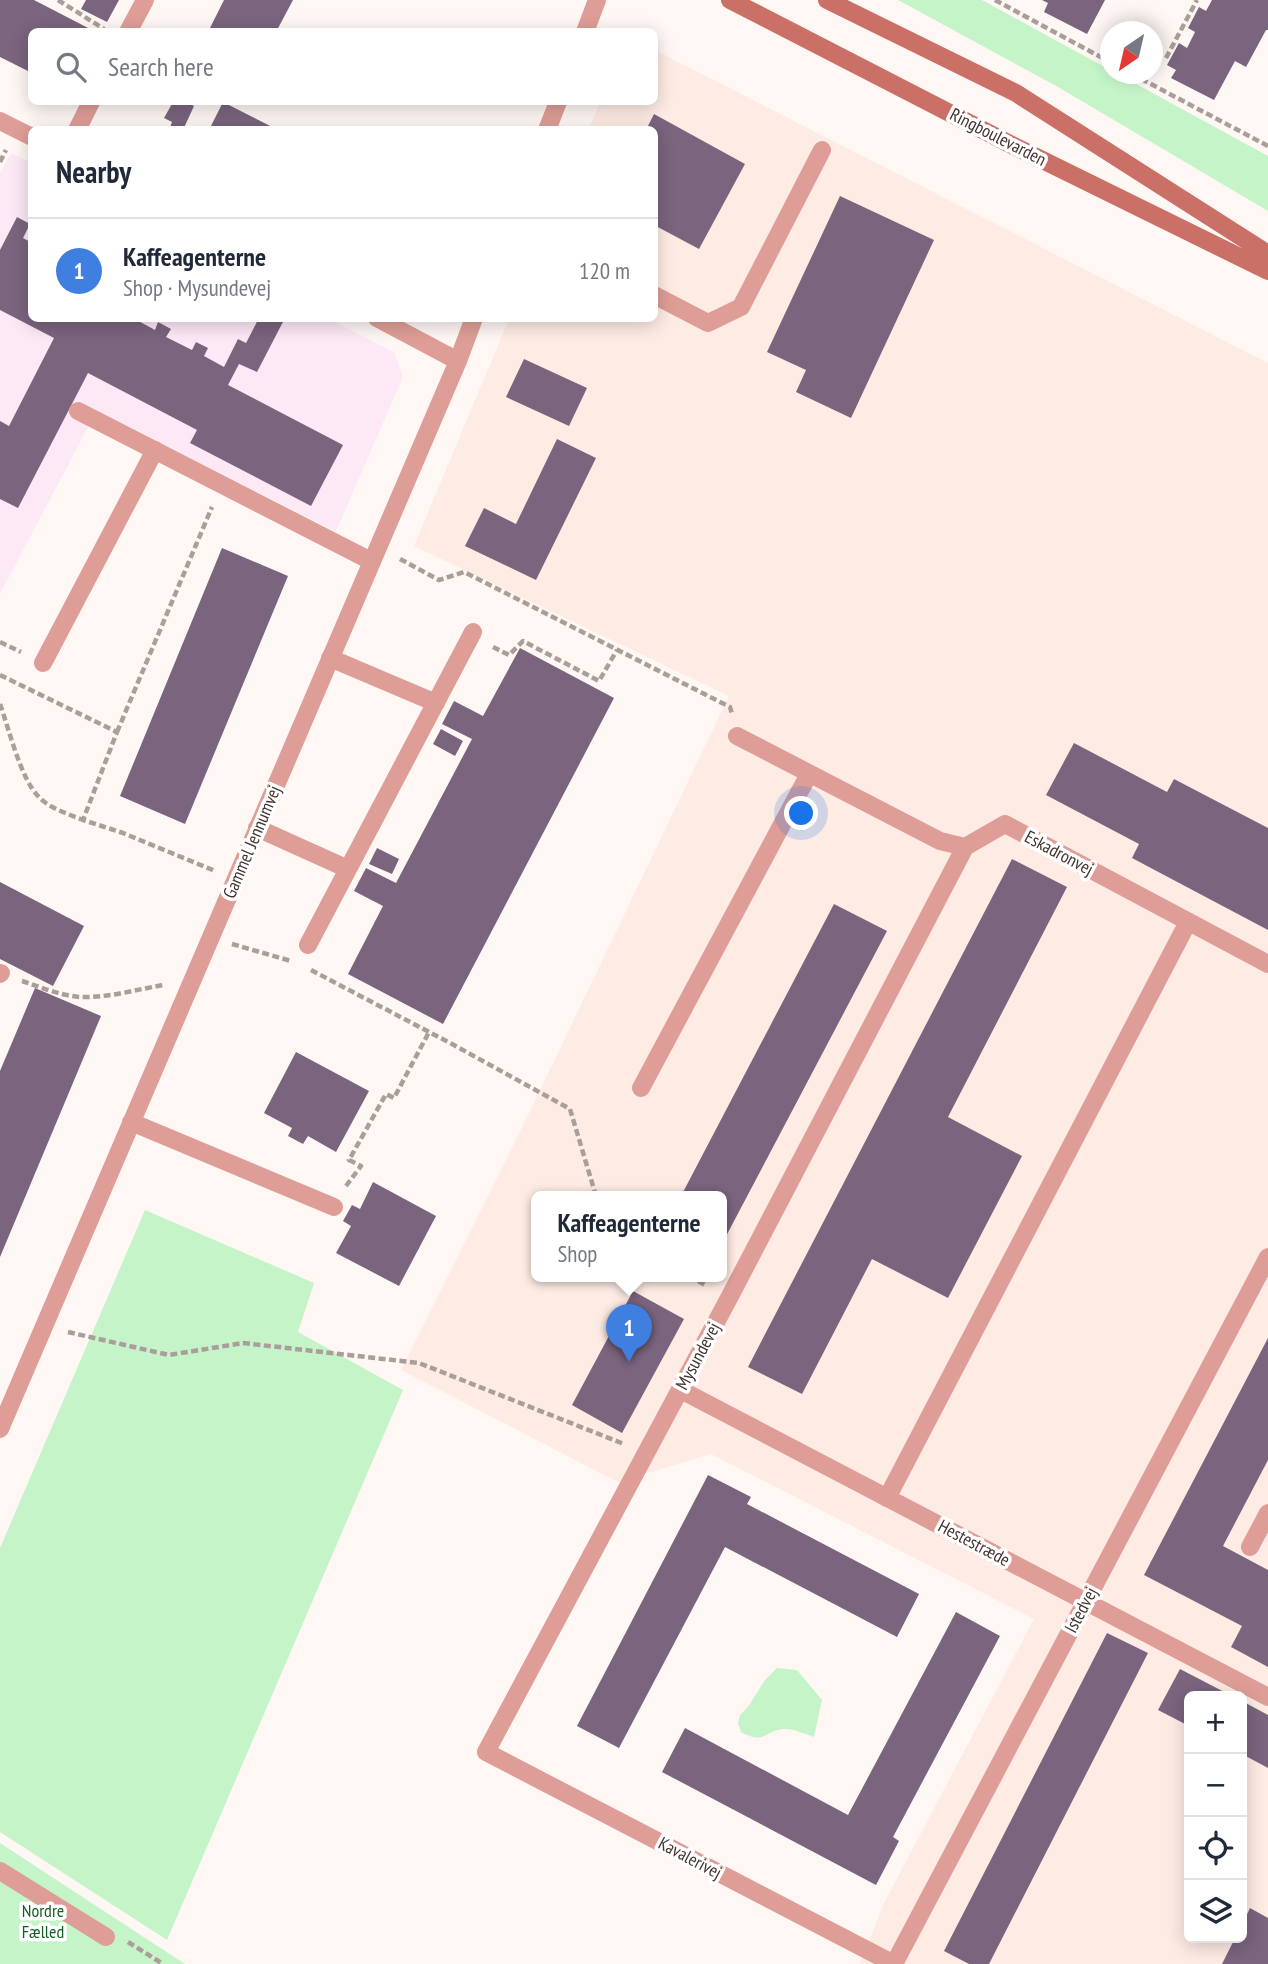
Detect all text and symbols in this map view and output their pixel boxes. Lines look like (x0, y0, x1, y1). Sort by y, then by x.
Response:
north arrow (1100, 21, 1163, 84)
search box (28, 28, 658, 105)
icon: search (52, 48, 90, 86)
text: Search here (108, 50, 214, 83)
street label: Ringboulevarden (946, 102, 1050, 171)
text: Nearby (56, 152, 131, 191)
text: Kaffeagenterne (123, 240, 266, 273)
text: 1 (74, 256, 85, 285)
text: 120 m (579, 256, 630, 285)
text: Shop · Mysundevej (123, 273, 271, 302)
street label: Gammel Jennumvej (217, 782, 286, 902)
your location (784, 796, 818, 830)
street label: Eskadronvej (1021, 825, 1098, 880)
popup (531, 1191, 727, 1282)
text: Kaffeagenterne (557, 1206, 701, 1239)
text: Shop (557, 1239, 597, 1268)
pin: 1 (606, 1304, 652, 1362)
street label: Mysundevej (670, 1318, 725, 1394)
street label: Hestestræde (934, 1514, 1014, 1571)
street label: Istedvej (1059, 1583, 1102, 1637)
map controls (1184, 1691, 1247, 1943)
button: + (1184, 1691, 1247, 1754)
button: − (1184, 1754, 1247, 1817)
button: locate (1184, 1817, 1247, 1880)
street label: Kavalerivej (655, 1831, 726, 1884)
button: layers (1184, 1880, 1247, 1943)
park label: Nordre Fælled (22, 1899, 64, 1943)

